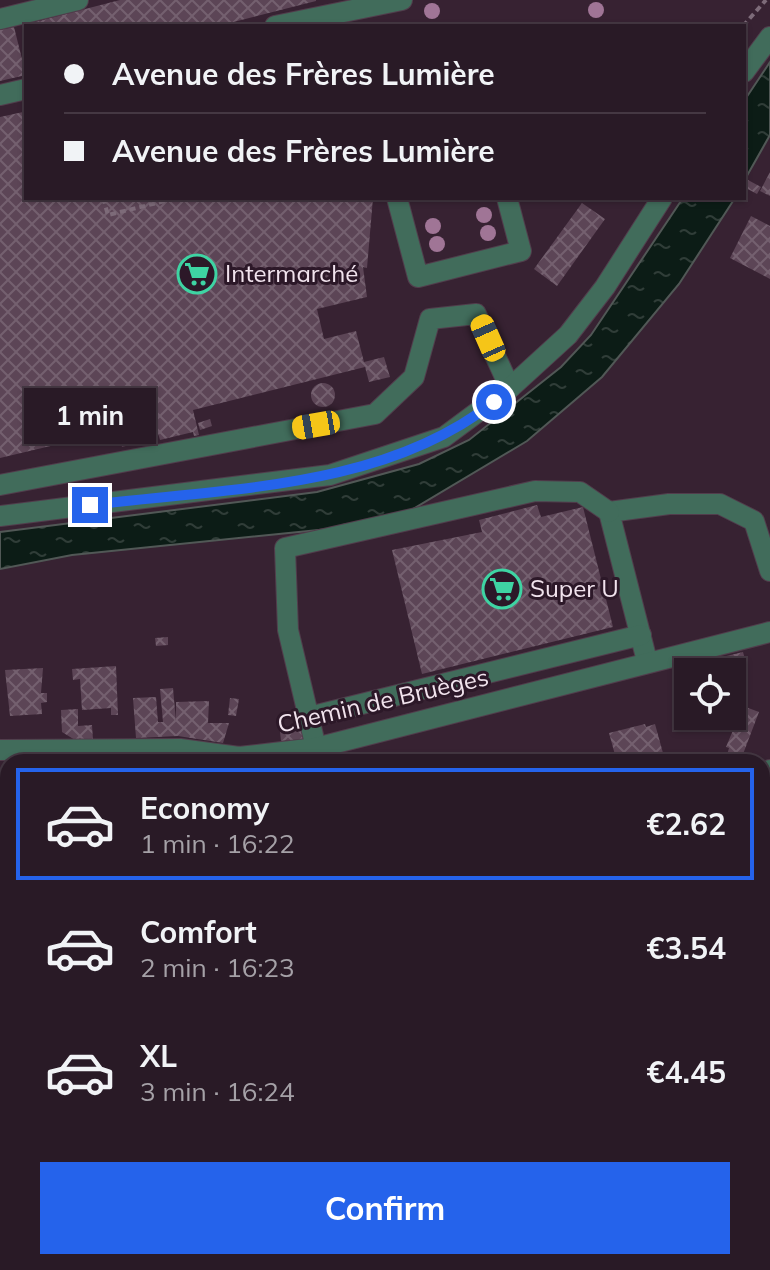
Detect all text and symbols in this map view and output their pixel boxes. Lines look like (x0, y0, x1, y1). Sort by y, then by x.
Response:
text: Avenue des Frères Lumière (112, 55, 495, 93)
text: Avenue des Frères Lumière (112, 132, 495, 170)
supermarket icon: Intermarché (176, 253, 218, 295)
place label: Intermarché (225, 258, 358, 288)
car (467, 311, 509, 365)
route start (476, 384, 512, 420)
callout: 1 min (24, 389, 156, 445)
text: 1 min (56, 399, 124, 432)
car (290, 409, 342, 441)
route end (72, 487, 108, 523)
supermarket icon: Super U (481, 568, 523, 610)
place label: Super U (530, 573, 619, 603)
map controls (674, 658, 746, 730)
button: locate (674, 658, 746, 730)
street label: Chemin de Bruèges (274, 661, 491, 739)
icon: car (44, 788, 116, 860)
text: Economy (140, 789, 269, 827)
text: €2.62 (647, 805, 726, 843)
text: 1 min · 16:22 (140, 827, 295, 860)
icon: car (44, 912, 116, 984)
text: Comfort (140, 913, 257, 951)
text: €3.54 (647, 929, 726, 967)
text: 2 min · 16:23 (140, 951, 295, 984)
icon: car (44, 1036, 116, 1108)
text: XL (140, 1037, 177, 1075)
text: €4.45 (647, 1053, 726, 1091)
text: 3 min · 16:24 (140, 1075, 295, 1108)
button: Confirm (40, 1162, 730, 1254)

